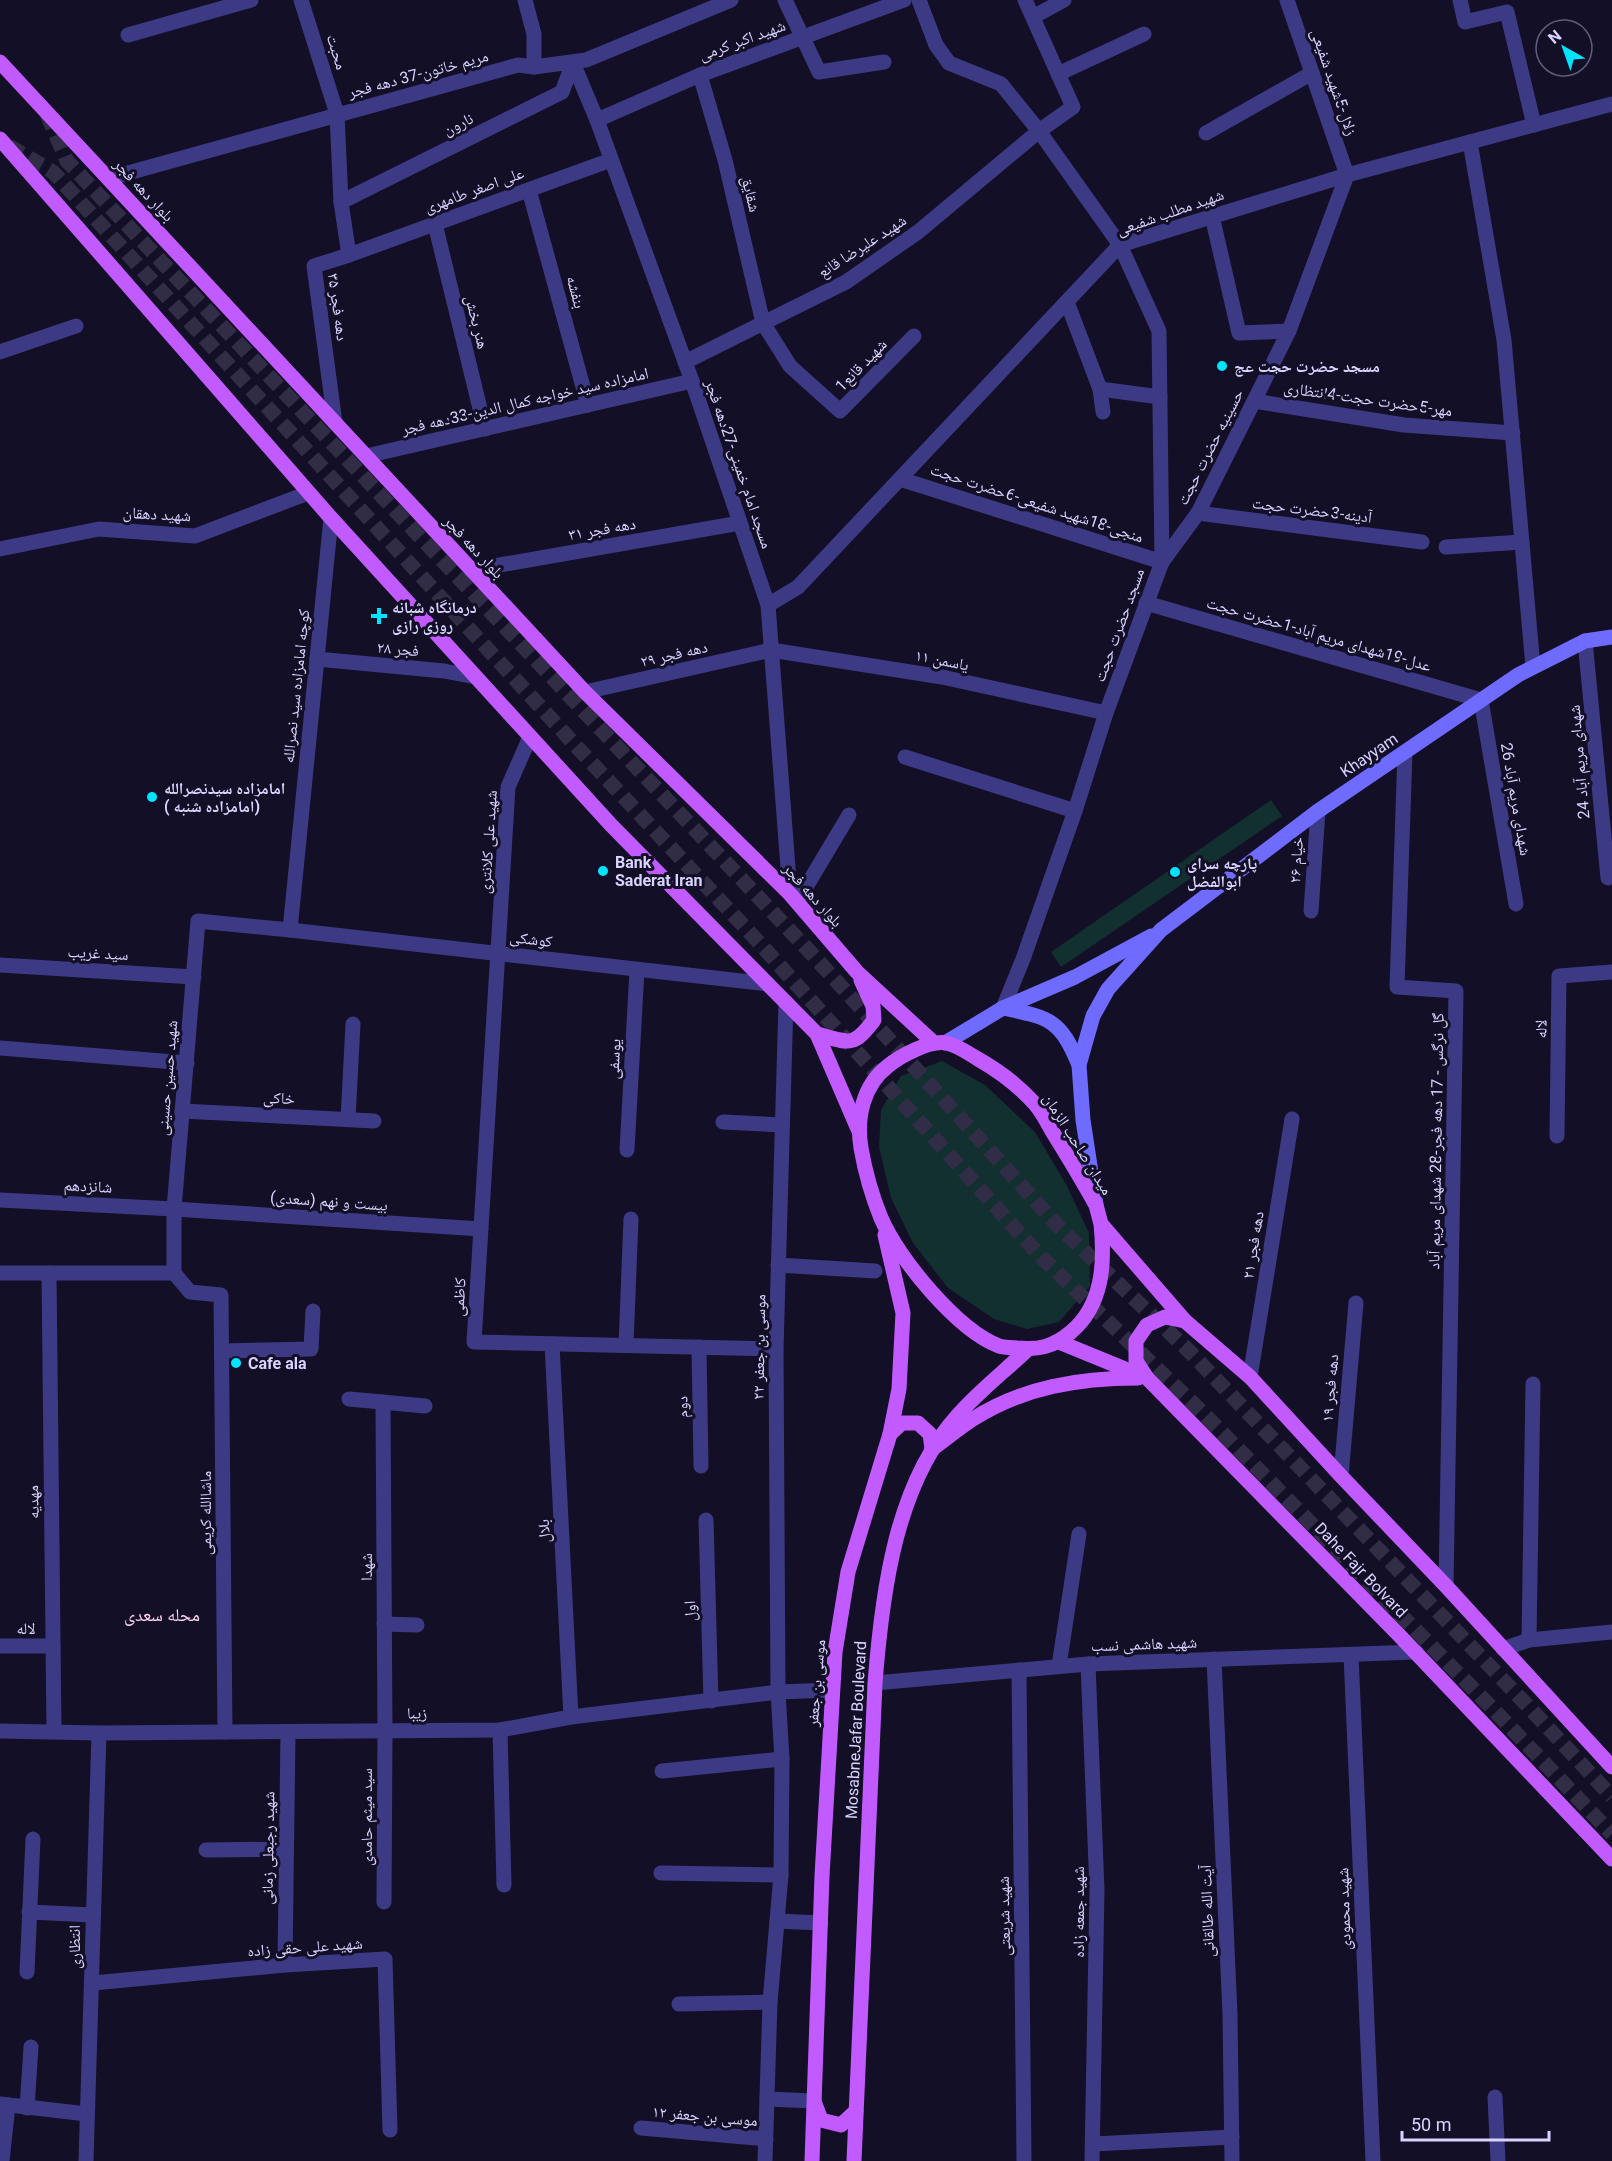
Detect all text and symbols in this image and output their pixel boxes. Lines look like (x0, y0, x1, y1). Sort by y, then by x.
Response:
street label: شهید اکبر کرمی (696, 16, 788, 65)
north arrow (1534, 18, 1594, 78)
street label: زلال-5شهید شفیعی (1306, 26, 1361, 138)
text: N (1544, 26, 1565, 48)
street label: محبت (323, 32, 351, 72)
street label: مریم خاتون-37 دهه فجر (345, 46, 490, 103)
street label: نارون (440, 109, 477, 140)
street label: بلوار دهه فجر (109, 154, 178, 226)
street label: علی اصغر طامهری (422, 163, 527, 218)
street label: شقایق (737, 174, 764, 214)
street label: شهید مطلب شفیعی (1114, 185, 1227, 240)
street label: شهید علیرضا قانع (814, 210, 910, 282)
street label: دهه فجر ۳۵ (324, 272, 352, 342)
street label: بنفشه (563, 274, 589, 310)
street label: هنر بخش (460, 293, 493, 351)
street label: 1شهید قانع (831, 335, 891, 396)
place label: مسجد حضرت حجت عج (1234, 357, 1380, 377)
marker: مسجد حضرت حجت عج (1215, 359, 1229, 373)
street label: امامزاده سید خواجه کمال الدین-33دهه فجر (399, 363, 651, 440)
street label: مسجد امام خمینی-27دهه فجر (700, 376, 777, 551)
street label: مهر-5حضرت حجت-4انتظاری (1282, 378, 1454, 421)
street label: حسینیه حضرت حجت (1173, 386, 1247, 508)
street label: منجی-18شهید شفیعی-6حضرت حجت (928, 460, 1146, 547)
street label: آدینه-3حضرت حجت (1251, 493, 1374, 527)
street label: شهید دهقان (122, 503, 192, 526)
street label: بلوار دهه فجر (439, 511, 508, 583)
street label: دهه فجر ۳۱ (567, 514, 637, 544)
street label: مسجد حضرت حجت (1090, 566, 1148, 684)
street label: عدل-19شهدای مریم آباد-1حضرت حجت (1204, 593, 1433, 676)
place label: درمانگاه شبانه روزی رازی (392, 598, 477, 635)
marker: درمانگاه شبانه روزی رازی (370, 607, 388, 625)
street label: کوچه امامزاده سید نصرالله (278, 608, 314, 764)
street label: دهه فجر ۲۹ (639, 637, 709, 671)
street label: فجر ۲۸ (376, 638, 420, 660)
street label: یاسمن ۱۱ (913, 645, 971, 675)
street label: 24 شهدای مریم آباد (1565, 704, 1594, 820)
street label: Khayyam (1337, 729, 1401, 781)
street label: 26 شهدای مریم آباد (1496, 741, 1535, 857)
place label: امامزاده سیدنصرالله ( امامزاده شنبه) (164, 779, 285, 816)
marker: امامزاده سیدنصرالله ( امامزاده شنبه) (145, 790, 159, 804)
street label: شهید علی کلانتری (475, 790, 502, 895)
street label: خیام ۲۶ (1285, 836, 1308, 884)
place label: Bank Saderat Iran (615, 853, 702, 890)
place label: پارچه سرای ابوالفضل (1187, 854, 1257, 891)
street label: بلوار دهه فجر (779, 858, 847, 931)
marker: Bank Saderat Iran (596, 864, 610, 878)
marker: پارچه سرای ابوالفضل (1168, 865, 1182, 879)
street label: کوشکی (508, 927, 554, 952)
street label: سید غریب (67, 942, 129, 964)
street label: گل نرگس - 17 دهه فجر-28 شهدای مریم آباد (1424, 1012, 1449, 1270)
street label: شهید حسین حسینی (152, 1019, 183, 1137)
street label: لاله (1531, 1019, 1551, 1039)
street label: یوسفی (603, 1038, 626, 1080)
street label: خاکی (263, 1088, 295, 1109)
street label: میدان صاحب الزمان (1038, 1090, 1117, 1199)
street label: شانزدهم (63, 1175, 113, 1198)
street label: بیست و نهم (سعدی) (269, 1187, 388, 1216)
street label: دهه فجر ۲۱ (1238, 1210, 1268, 1280)
street label: کاظمی (448, 1277, 471, 1317)
street label: موسی بن جعفر ۲۲ (749, 1294, 770, 1400)
street label: دهه فجر ۱۹ (1318, 1353, 1342, 1423)
place label: Cafe ala (248, 1354, 307, 1373)
marker: Cafe ala (229, 1356, 243, 1370)
street label: دوم (672, 1396, 693, 1418)
street label: ماشاالله کریمی (196, 1471, 216, 1555)
street label: مهدیه (23, 1485, 43, 1519)
street label: بلال (534, 1519, 555, 1543)
street label: Dahe Fajr Bolvard (1311, 1519, 1411, 1621)
street label: شهدا (357, 1553, 376, 1581)
street label: اول (680, 1600, 701, 1622)
district label: محله سعدی (124, 1604, 200, 1626)
street label: لاله (17, 1619, 35, 1638)
street label: شهید هاشمی نسب (1091, 1633, 1197, 1656)
street label: موسی بن جعفر (803, 1639, 830, 1728)
street label: MosabneJafar Boulevard (842, 1640, 870, 1820)
street label: زیبا (407, 1703, 427, 1723)
street label: سید میثم حامدی (357, 1768, 377, 1866)
street label: شهید رجبعلی زمانی (258, 1791, 279, 1905)
street label: آیت الله طالقانی (1196, 1864, 1219, 1957)
street label: شهید جمعه زاده (1069, 1866, 1088, 1958)
street label: شهید محمودی (1333, 1867, 1356, 1951)
street label: شهید شریعتی (994, 1876, 1015, 1956)
street label: انتظاری (65, 1925, 85, 1969)
street label: شهید علی حقی زاده (247, 1933, 363, 1961)
street label: موسی بن جعفر ۱۲ (651, 2102, 759, 2131)
scale bar (1402, 2104, 1549, 2142)
text: 50 m (1411, 2114, 1451, 2135)

